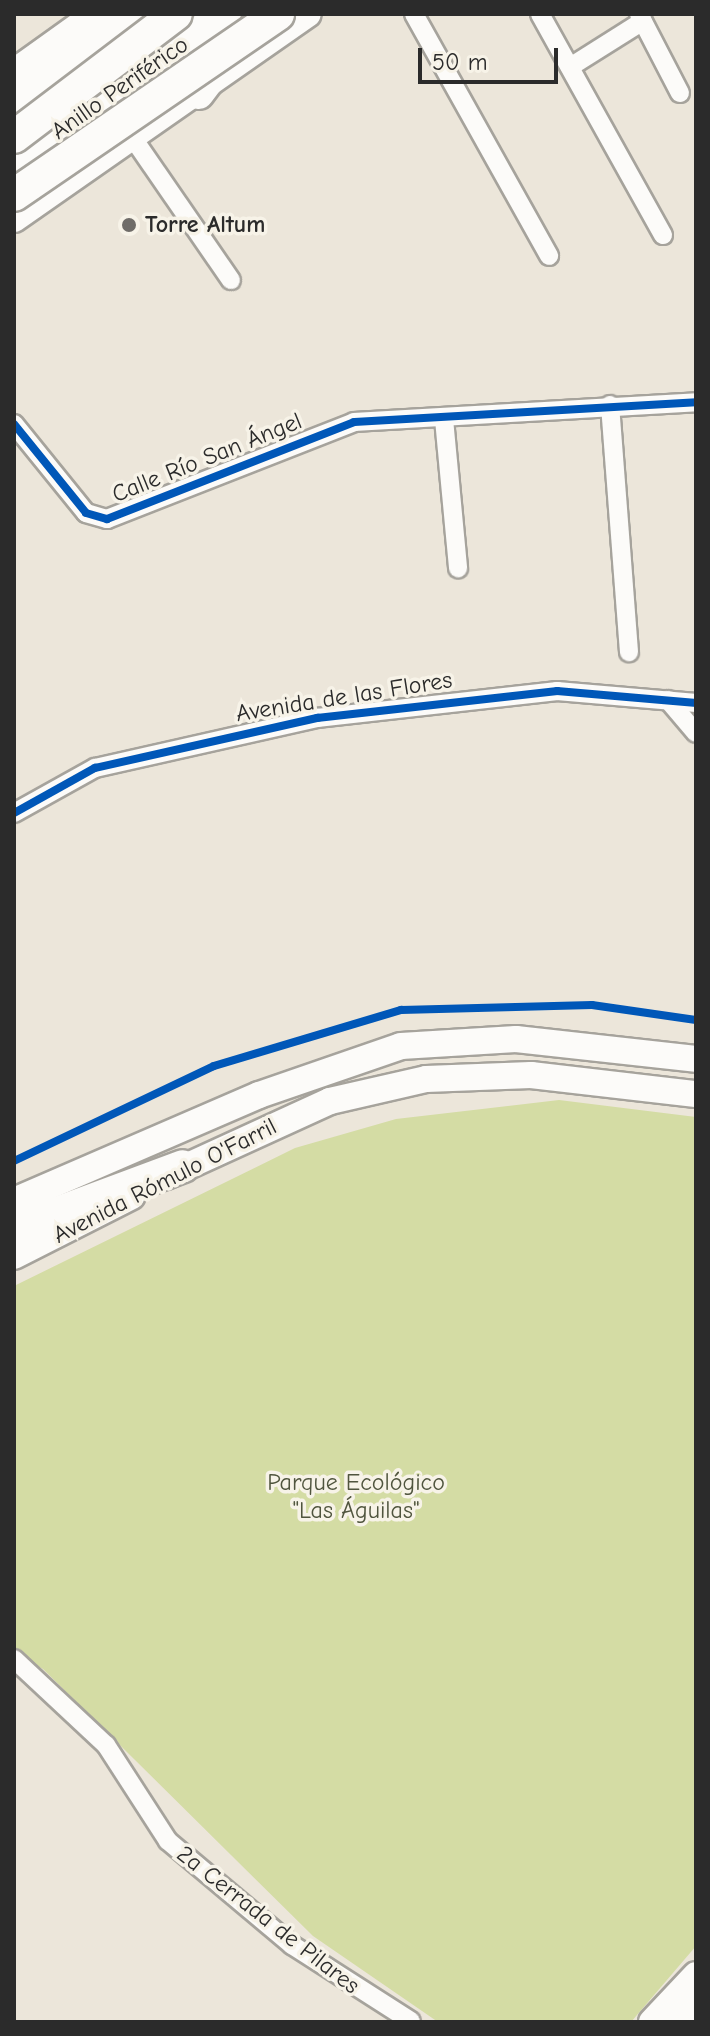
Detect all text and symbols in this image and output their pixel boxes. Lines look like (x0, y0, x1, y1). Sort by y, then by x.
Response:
street label: Anillo Periférico (46, 30, 194, 146)
scale bar (422, 32, 562, 82)
text: 50 m (432, 48, 488, 76)
place label: Torre Altum (145, 211, 265, 239)
marker: Torre Altum (120, 216, 138, 234)
street label: Calle Río San Ángel (108, 407, 306, 509)
street label: Avenida de las Flores (234, 666, 454, 728)
street label: Avenida Rómulo O'Farril (48, 1112, 282, 1250)
park label: Parque Ecológico "Las Águilas" (267, 1469, 445, 1525)
street label: 2a Cerrada de Pilares (171, 1840, 365, 2000)

